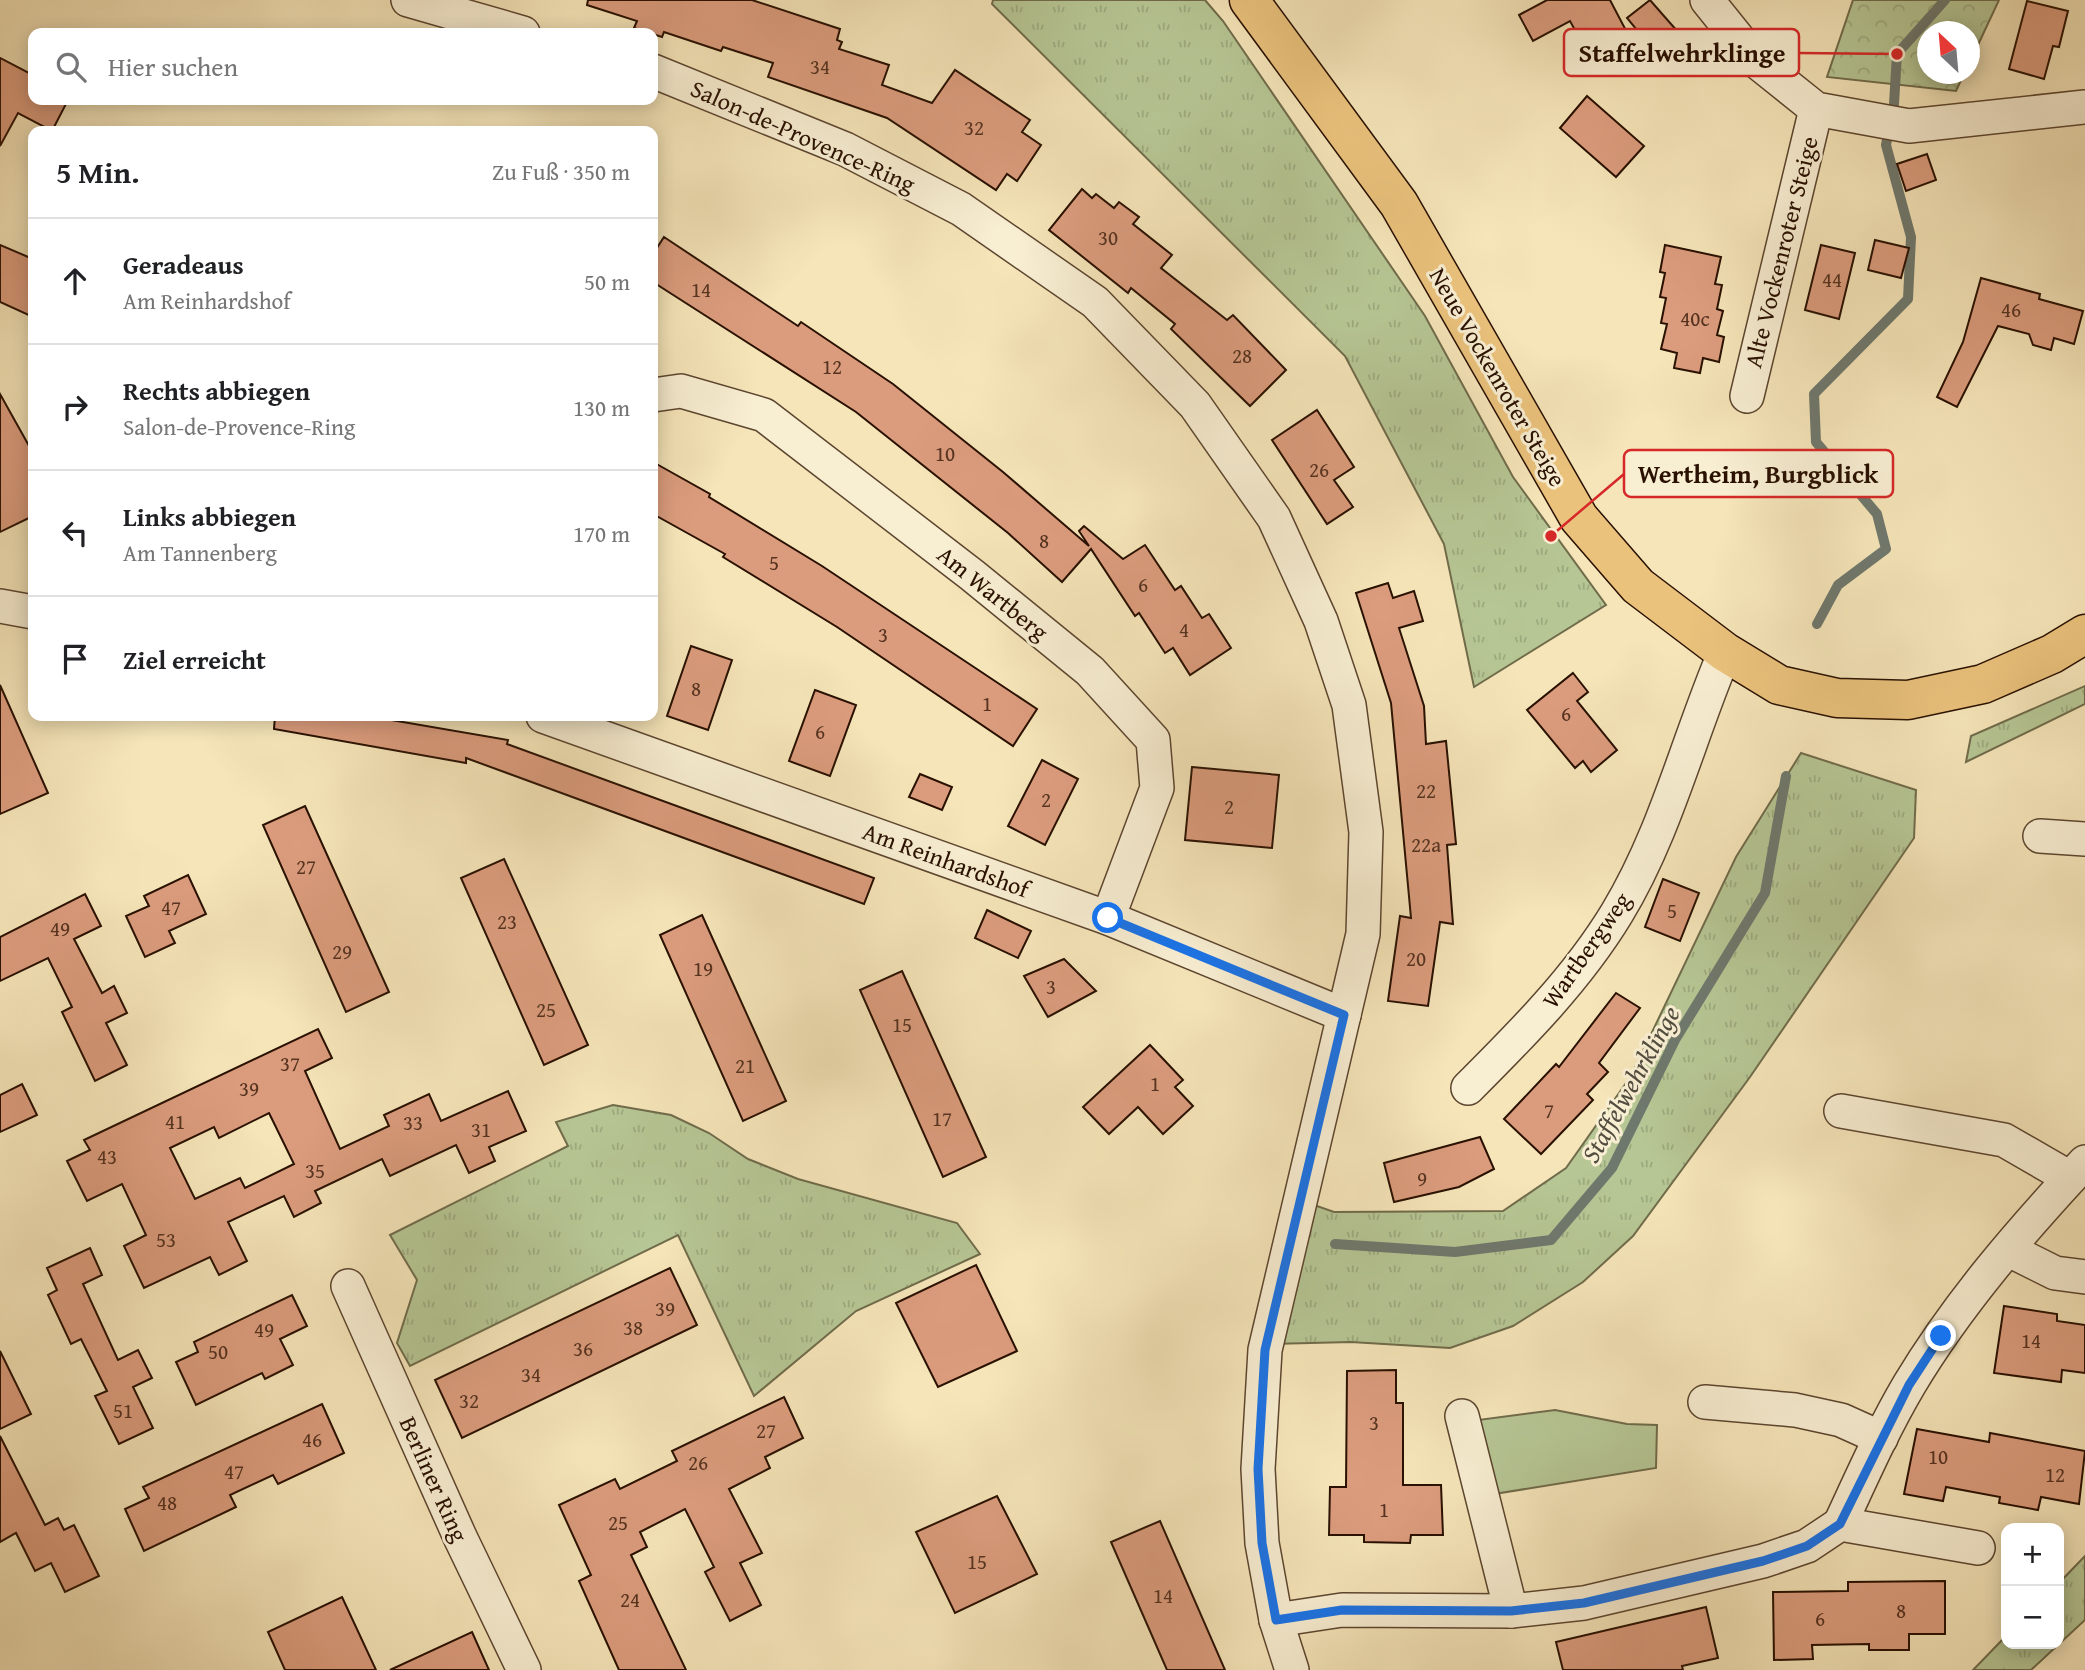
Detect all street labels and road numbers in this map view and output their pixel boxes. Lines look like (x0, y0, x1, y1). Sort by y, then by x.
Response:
street label: Salon-de-Provence-Ring (685, 71, 921, 201)
street label: Alte Vockenroter Steige (1735, 132, 1827, 372)
street label: Neue Vockenroter Steige (1421, 261, 1575, 493)
street label: Am Wartberg (930, 537, 1056, 649)
street label: Am Reinhardshof (858, 814, 1036, 907)
street label: Wartbergweg (1533, 885, 1639, 1015)
street label: Berliner Ring (391, 1411, 477, 1547)

